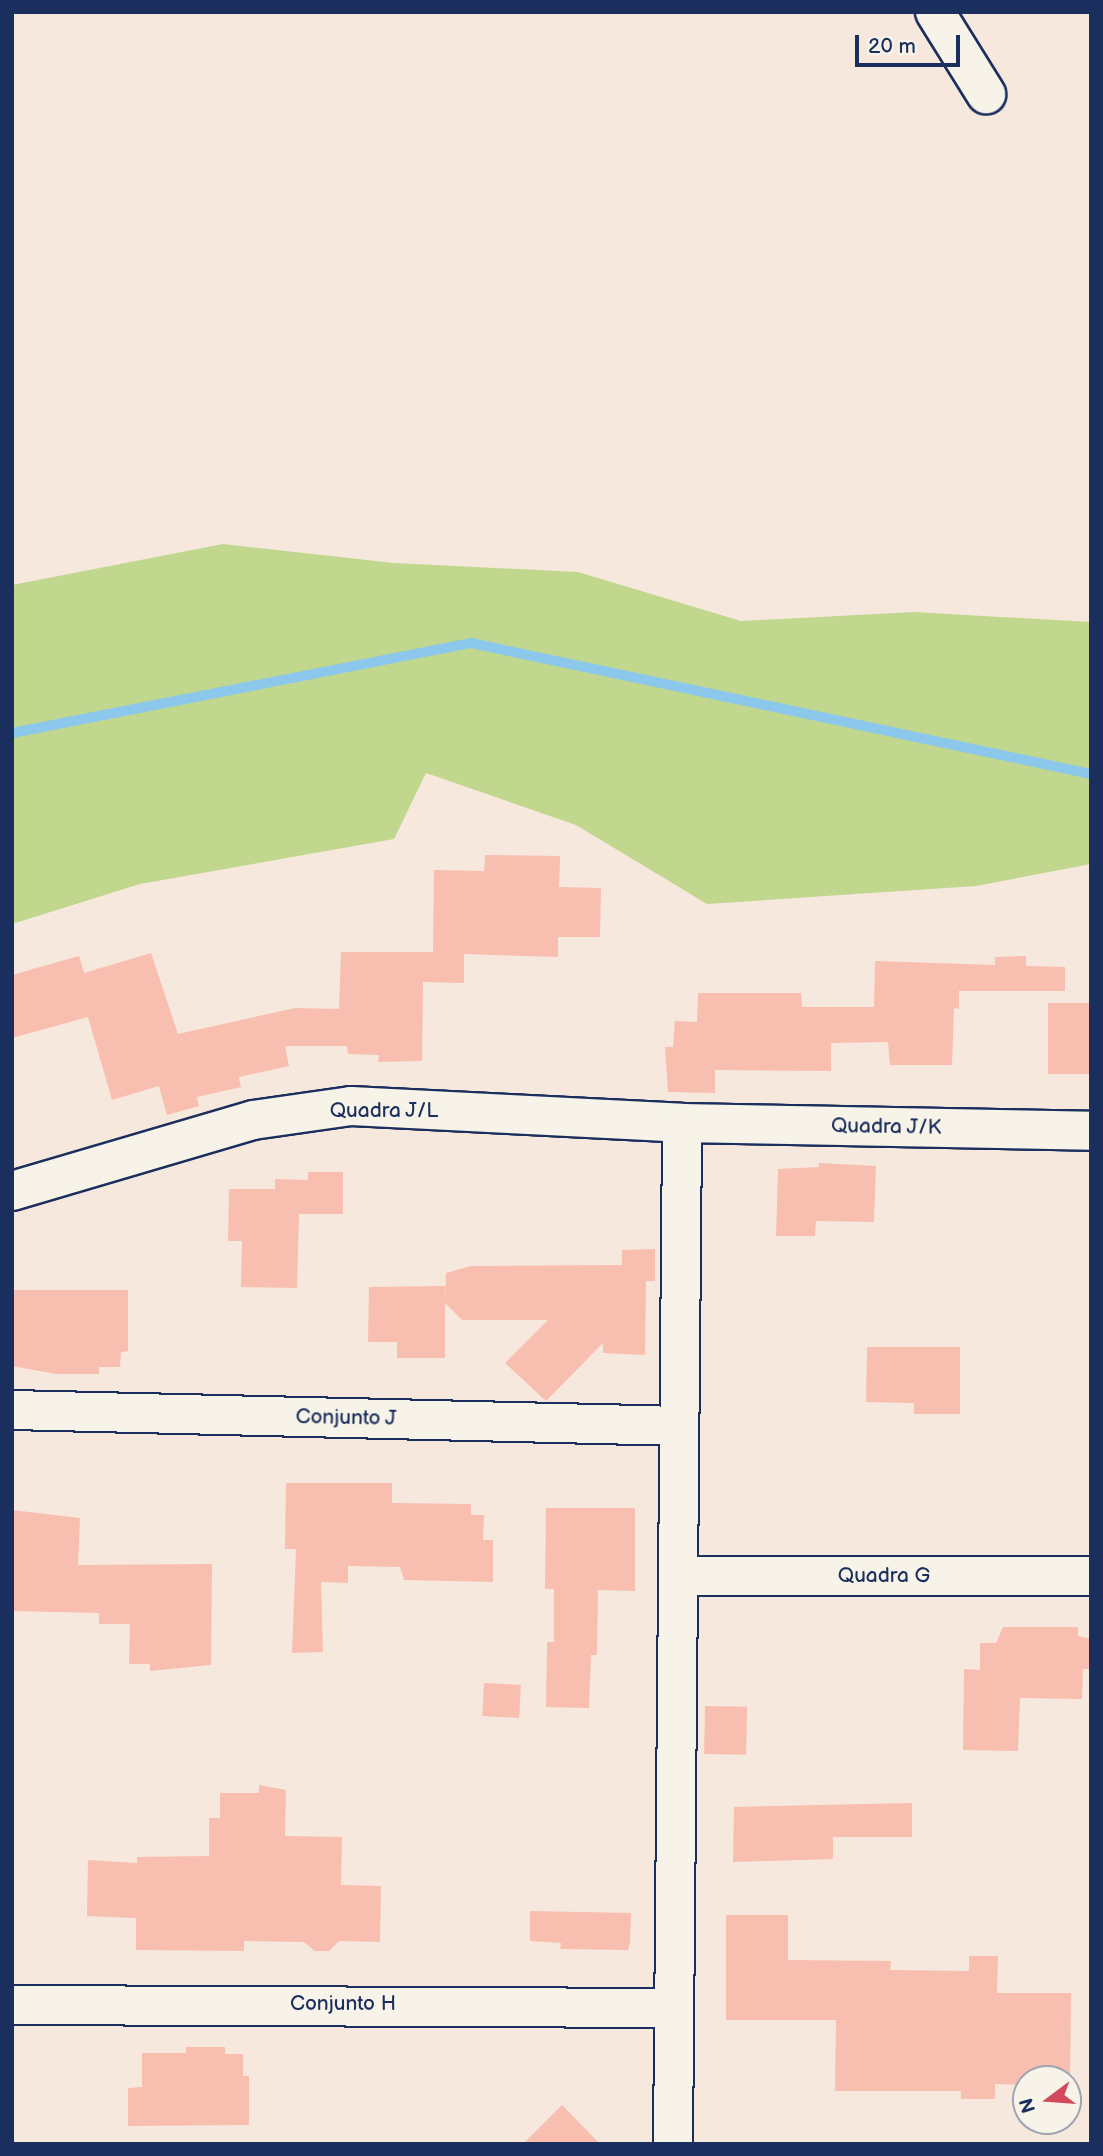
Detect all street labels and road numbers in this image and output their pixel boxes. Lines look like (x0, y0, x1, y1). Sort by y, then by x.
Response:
street label: Quadra J/L (329, 1098, 439, 1124)
street label: Quadra J/K (830, 1113, 942, 1141)
street label: Conjunto J (295, 1405, 397, 1431)
street label: Quadra G (838, 1563, 930, 1589)
street label: Conjunto H (290, 1991, 396, 2017)

